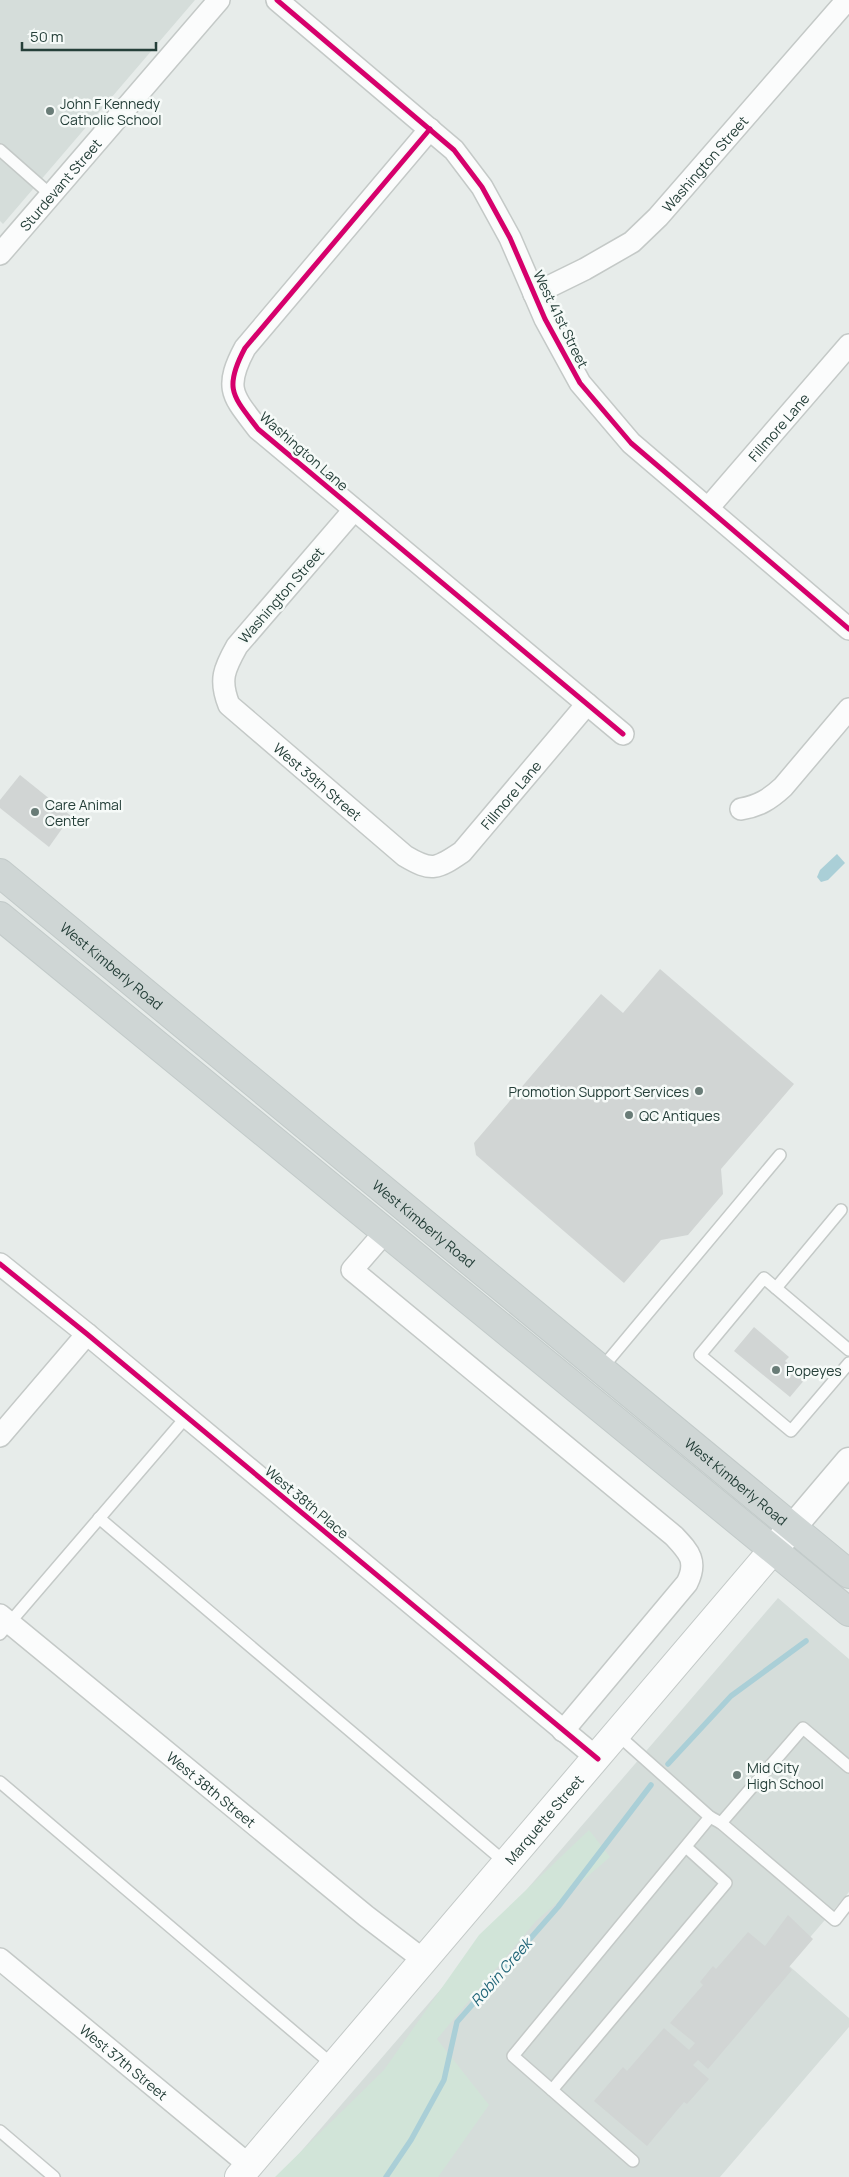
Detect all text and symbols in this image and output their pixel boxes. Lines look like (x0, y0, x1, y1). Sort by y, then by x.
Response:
scale bar (22, 20, 156, 52)
text: 50 m (30, 26, 64, 47)
place label: John F Kennedy Catholic School (60, 94, 162, 129)
marker: John F Kennedy Catholic School (44, 105, 56, 117)
street label: Washington Street (657, 111, 752, 216)
street label: Sturdevant Street (15, 134, 105, 234)
street label: West 41st Street (529, 267, 593, 372)
street label: Fillmore Lane (744, 389, 813, 465)
street label: Washington Lane (256, 407, 352, 495)
street label: Washington Street (234, 543, 328, 647)
street label: West 39th Street (270, 738, 366, 825)
street label: Fillmore Lane (476, 756, 545, 833)
place label: Care Animal Center (45, 795, 122, 830)
marker: Care Animal Center (29, 806, 41, 818)
street label: West Kimberly Road (56, 917, 167, 1013)
place label: Promotion Support Services (508, 1082, 689, 1101)
marker: Promotion Support Services (693, 1085, 705, 1097)
place label: QC Antiques (639, 1106, 720, 1125)
marker: QC Antiques (623, 1109, 635, 1121)
street label: West Kimberly Road (369, 1175, 479, 1271)
place label: Popeyes (786, 1361, 842, 1380)
marker: Popeyes (770, 1364, 782, 1376)
street label: West Kimberly Road (681, 1433, 792, 1529)
street label: West 38th Place (261, 1461, 353, 1543)
street label: West 38th Street (163, 1747, 260, 1832)
place label: Mid City High School (747, 1758, 824, 1793)
marker: Mid City High School (731, 1769, 743, 1781)
street label: Marquette Street (500, 1770, 587, 1868)
water label: Robin Creek (466, 1932, 538, 2010)
street label: West 37th Street (76, 2020, 172, 2104)

